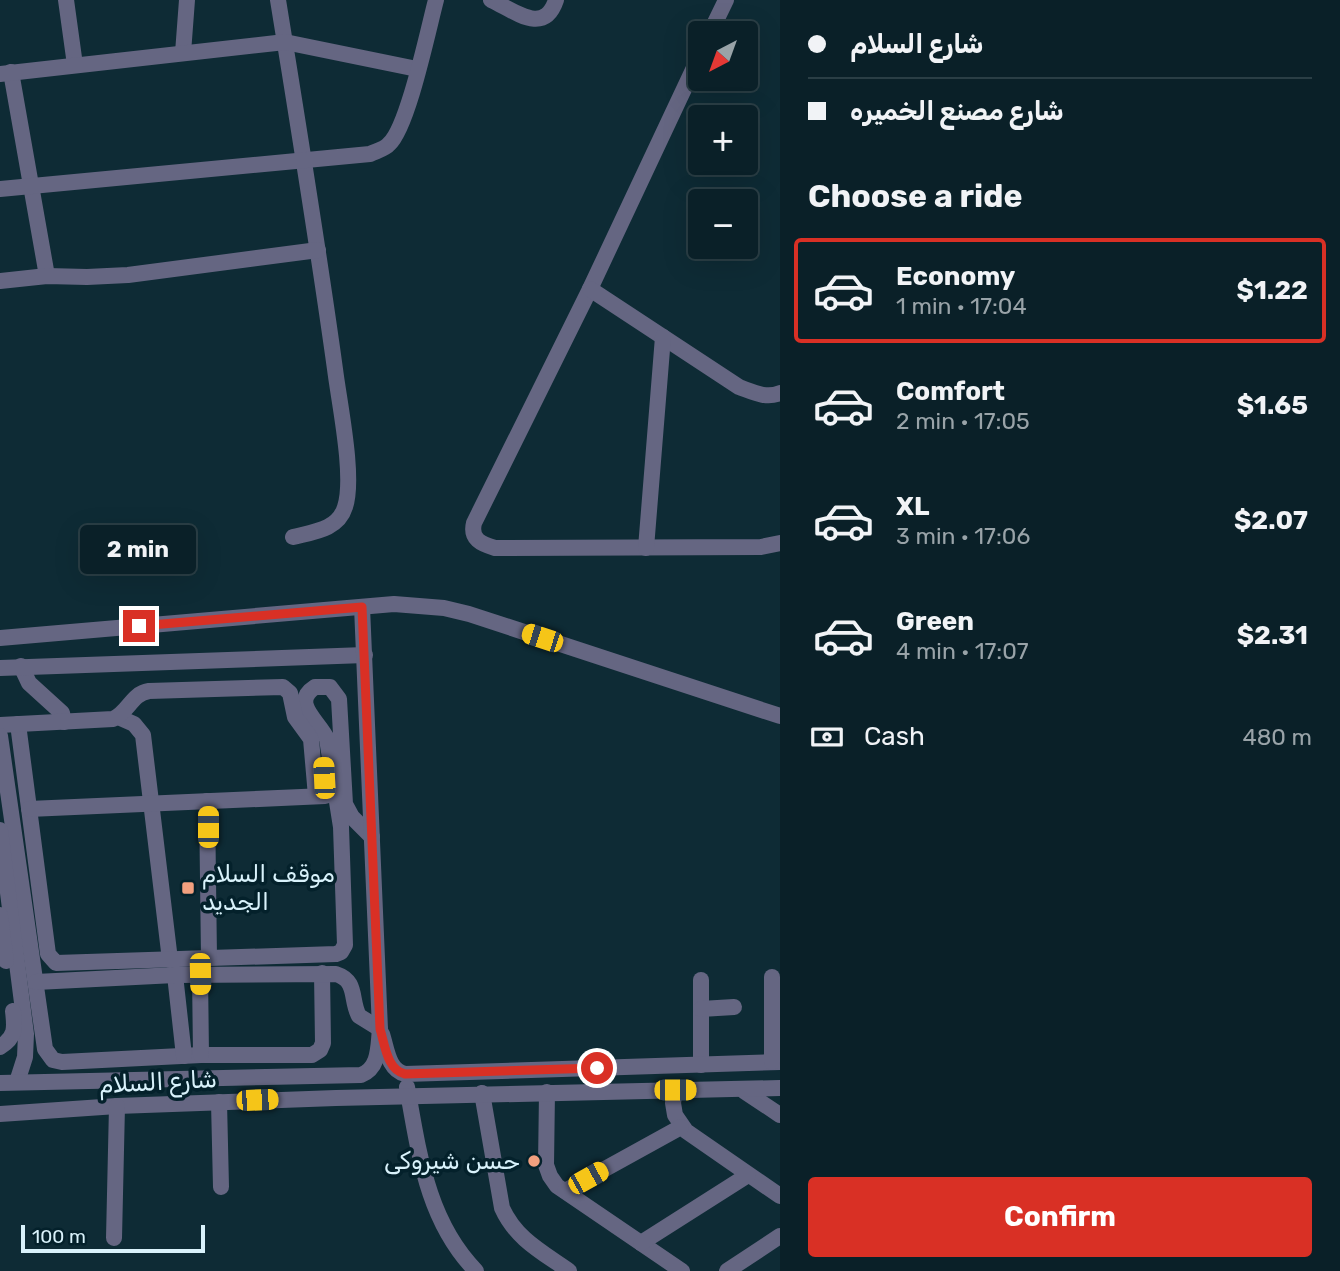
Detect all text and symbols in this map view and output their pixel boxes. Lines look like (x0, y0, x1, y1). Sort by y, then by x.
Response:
north arrow (688, 21, 758, 91)
map controls (688, 21, 758, 259)
text: شارع السلام (850, 29, 983, 60)
text: شارع مصنع الخميره (850, 96, 1064, 127)
button: + (688, 105, 758, 175)
text: Choose a ride (808, 177, 1022, 215)
button: − (688, 189, 758, 259)
icon: car (812, 259, 875, 322)
text: Economy (896, 261, 1015, 292)
text: $1.22 (1237, 275, 1308, 306)
text: 1 min · 17:04 (896, 292, 1027, 320)
icon: car (812, 374, 875, 437)
text: Comfort (896, 376, 1005, 407)
text: $1.65 (1237, 390, 1308, 421)
text: 2 min · 17:05 (896, 407, 1030, 435)
icon: car (812, 489, 875, 552)
text: XL (896, 491, 929, 522)
text: $2.07 (1234, 505, 1308, 536)
text: 3 min · 17:06 (896, 522, 1030, 550)
callout: 2 min (81, 524, 197, 574)
text: 2 min (107, 535, 169, 563)
icon: car (812, 604, 875, 667)
text: Green (896, 606, 974, 637)
route end (123, 610, 155, 642)
text: $2.31 (1237, 620, 1308, 651)
car (519, 622, 566, 654)
text: 4 min · 17:07 (896, 637, 1029, 665)
icon: cash (808, 718, 846, 756)
text: Cash (864, 721, 925, 752)
text: 480 m (1242, 723, 1312, 751)
car (313, 756, 336, 800)
car (198, 806, 219, 848)
place label: موقف السلام الجديد (202, 860, 335, 916)
marker: موقف السلام الجديد (180, 880, 196, 896)
car (190, 953, 211, 995)
route start (581, 1052, 613, 1084)
street label: شارع السلام (98, 1065, 218, 1101)
car (655, 1080, 697, 1101)
car (236, 1089, 279, 1111)
place label: حسن شيروكى (384, 1147, 520, 1175)
marker: حسن شيروكى (526, 1153, 542, 1169)
car (565, 1159, 612, 1197)
button: Confirm (808, 1177, 1312, 1257)
scale bar (21, 1222, 205, 1254)
text: 100 m (32, 1225, 86, 1248)

